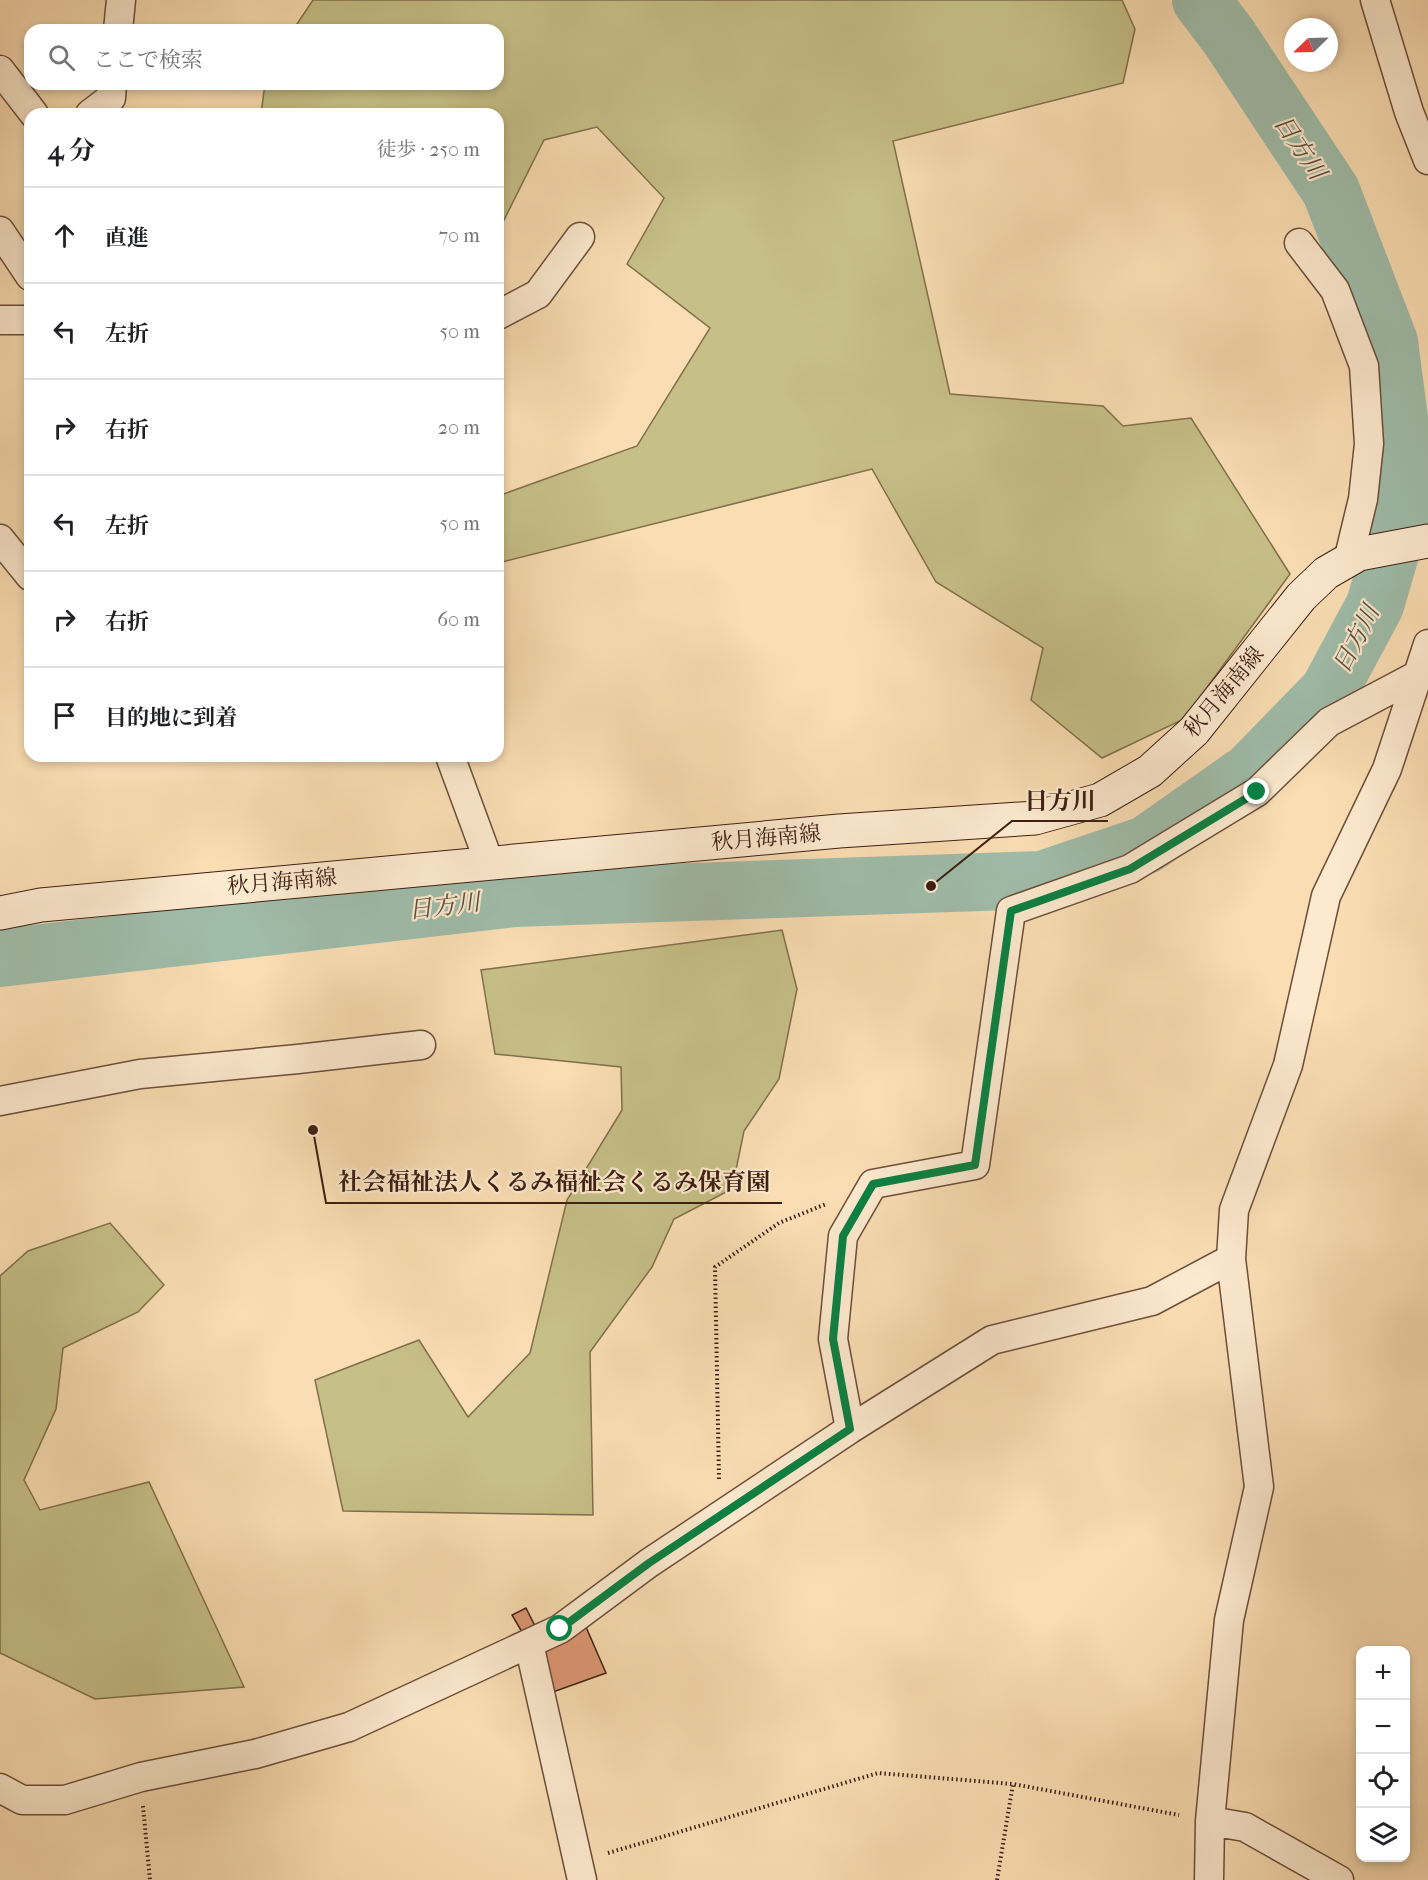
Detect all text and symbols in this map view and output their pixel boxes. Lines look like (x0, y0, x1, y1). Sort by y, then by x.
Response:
north arrow (1284, 18, 1338, 72)
search box (24, 24, 504, 90)
icon: search (45, 41, 78, 74)
text: ここで検索 (93, 47, 203, 73)
water label: 日方川 (1268, 109, 1333, 187)
text: 4 分 (48, 135, 95, 166)
text: 徒歩 · 250 m (377, 138, 480, 161)
icon: ahead (48, 219, 81, 252)
text: 70 m (438, 224, 480, 247)
text: 直進 (105, 225, 149, 251)
icon: left (48, 315, 81, 348)
text: 50 m (439, 320, 480, 343)
text: 左折 (105, 321, 149, 347)
icon: right (48, 411, 81, 444)
text: 20 m (438, 416, 480, 439)
text: 右折 (105, 417, 149, 443)
icon: left (48, 507, 81, 540)
text: 50 m (439, 512, 480, 535)
text: 左折 (105, 513, 149, 539)
water label: 日方川 (1327, 598, 1386, 677)
icon: right (48, 603, 81, 636)
text: 60 m (437, 608, 480, 631)
text: 右折 (105, 609, 149, 635)
street label: 秋月海南線 (1179, 642, 1269, 742)
icon: arrive (48, 699, 81, 732)
text: 目的地に到着 (105, 705, 237, 731)
route end (1243, 778, 1269, 804)
callout: 日方川 (1012, 779, 1108, 821)
text: 日方川 (1024, 787, 1096, 815)
street label: 秋月海南線 (710, 820, 822, 856)
street label: 秋月海南線 (226, 864, 338, 900)
water label: 日方川 (407, 887, 484, 924)
callout: 社会福祉法人くるみ福祉会くるみ保育園 (326, 1161, 782, 1203)
text: 社会福祉法人くるみ福祉会くるみ保育園 (338, 1168, 770, 1196)
route start (546, 1615, 572, 1641)
map controls (1356, 1646, 1410, 1862)
button: + (1356, 1646, 1410, 1700)
button: − (1356, 1700, 1410, 1754)
button: locate (1356, 1754, 1410, 1808)
button: layers (1356, 1808, 1410, 1862)

